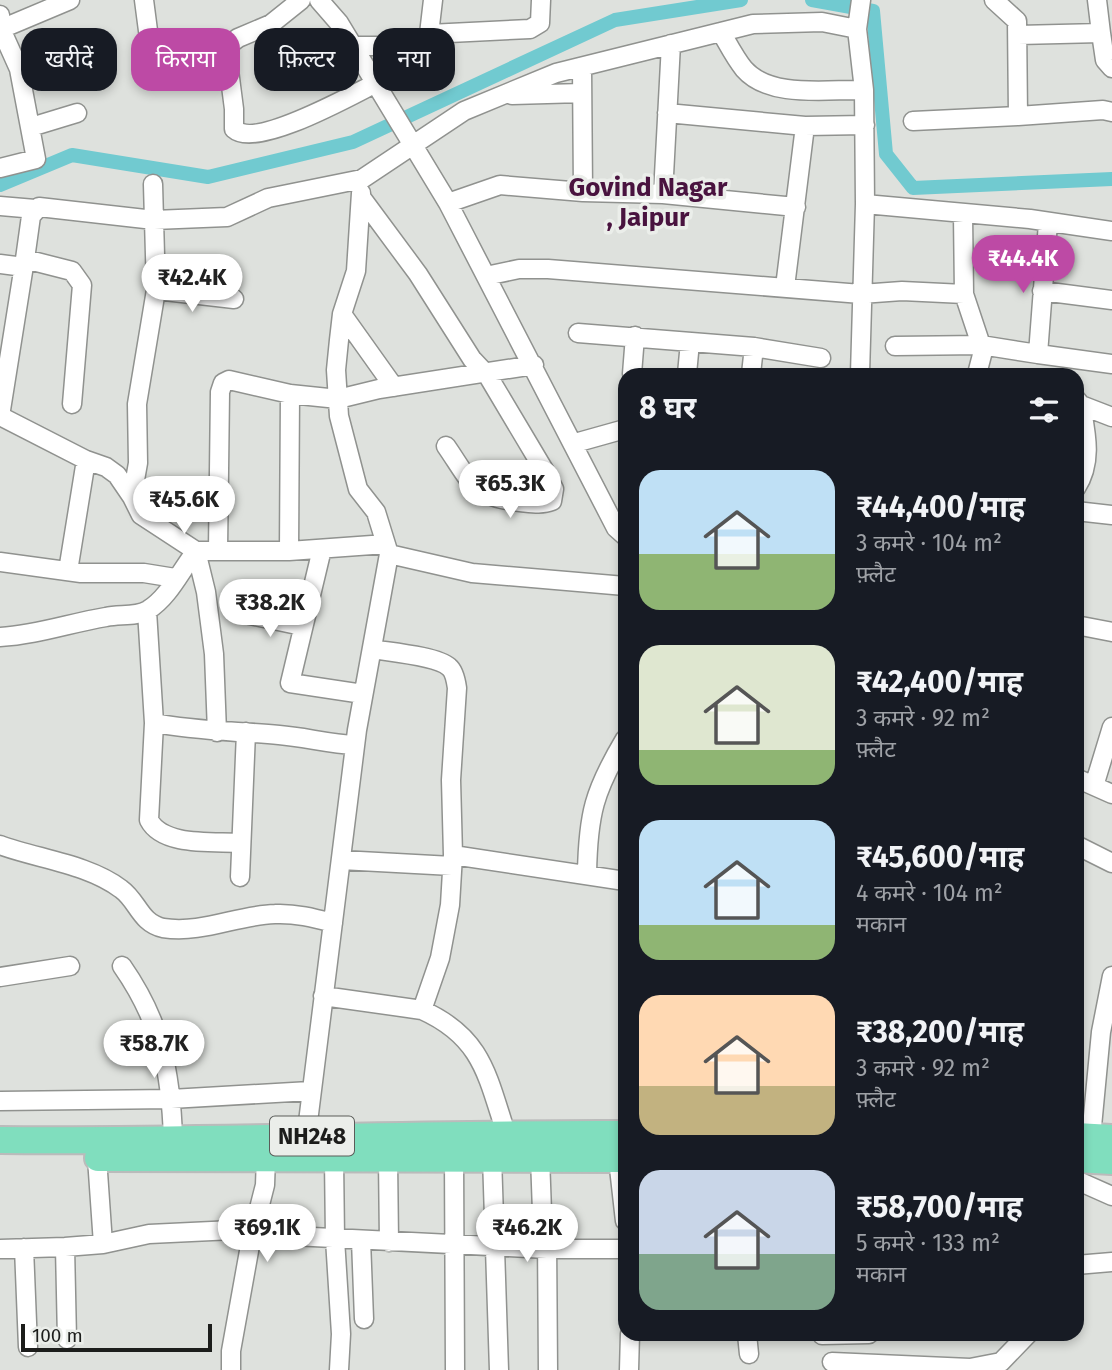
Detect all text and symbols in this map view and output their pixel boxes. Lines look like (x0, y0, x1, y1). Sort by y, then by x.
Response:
chip: खरीदें (21, 28, 117, 91)
chip: किराया (131, 28, 240, 91)
chip: फ़िल्टर (254, 28, 359, 91)
chip: नया (373, 28, 455, 91)
district label: Govind Nagar , Jaipur (569, 172, 728, 233)
pin: ₹44.4K (966, 236, 1080, 295)
text: ₹44.4K (988, 244, 1058, 272)
pin: ₹42.4K (135, 254, 249, 314)
text: ₹42.4K (158, 263, 227, 291)
text: 8 घर (639, 390, 696, 426)
icon: filters (1025, 391, 1063, 429)
pin: ₹65.3K (453, 461, 567, 520)
text: ₹65.3K (475, 469, 545, 497)
pin: ₹45.6K (127, 476, 241, 536)
text: ₹45.6K (149, 485, 219, 513)
text: ₹44,400/माह (856, 489, 1025, 525)
icon: home (695, 498, 779, 582)
text: 3 कमरे · 104 m² (856, 529, 1002, 557)
text: फ़्लैट (856, 560, 896, 588)
pin: ₹38.2K (213, 580, 327, 639)
text: ₹38.2K (235, 588, 305, 616)
text: ₹42,400/माह (856, 664, 1023, 700)
icon: home (695, 673, 779, 757)
text: 3 कमरे · 92 m² (856, 704, 990, 732)
text: फ़्लैट (856, 735, 896, 763)
text: ₹45,600/माह (856, 839, 1024, 875)
icon: home (695, 848, 779, 932)
text: 4 कमरे · 104 m² (856, 879, 1003, 907)
text: मकान (856, 910, 906, 938)
text: ₹38,200/माह (856, 1014, 1024, 1050)
pin: ₹58.7K (97, 1020, 211, 1080)
icon: home (695, 1023, 779, 1107)
text: ₹58.7K (119, 1029, 189, 1057)
text: 3 कमरे · 92 m² (856, 1054, 990, 1082)
text: फ़्लैट (856, 1085, 896, 1113)
road number: NH248 (270, 1116, 354, 1156)
text: ₹58,700/माह (856, 1189, 1023, 1225)
icon: home (695, 1198, 779, 1282)
pin: ₹69.1K (210, 1204, 324, 1264)
pin: ₹46.2K (470, 1204, 584, 1264)
text: ₹69.1K (234, 1213, 300, 1241)
text: ₹46.2K (492, 1213, 562, 1241)
text: 5 कमरे · 133 m² (856, 1229, 1000, 1257)
text: मकान (856, 1260, 906, 1288)
scale bar (21, 1321, 212, 1353)
text: 100 m (32, 1324, 83, 1347)

